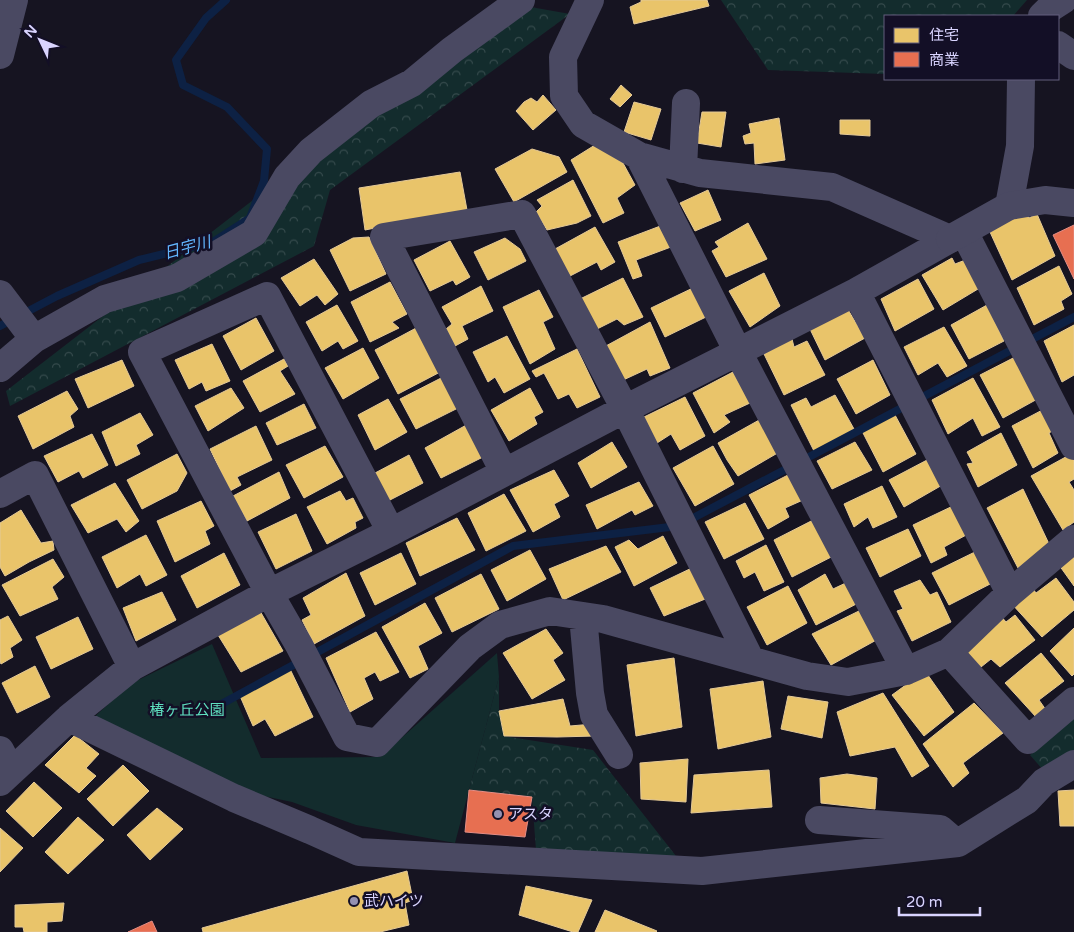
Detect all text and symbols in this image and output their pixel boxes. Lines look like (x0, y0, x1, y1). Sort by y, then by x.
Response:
north arrow (15, 15, 65, 65)
legend (884, 15, 1059, 80)
text: N (21, 22, 41, 41)
text: 住宅 (929, 26, 959, 44)
text: 商業 (929, 51, 959, 69)
water label: 日宇川 (161, 232, 215, 264)
park label: 椿ヶ丘公園 (149, 701, 225, 719)
place label: アスタ (508, 805, 553, 823)
marker: アスタ (492, 808, 504, 820)
scale bar (899, 884, 980, 916)
place label: 武ハイツ (364, 892, 424, 910)
text: 20 m (906, 893, 943, 911)
marker: 武ハイツ (348, 895, 360, 907)

